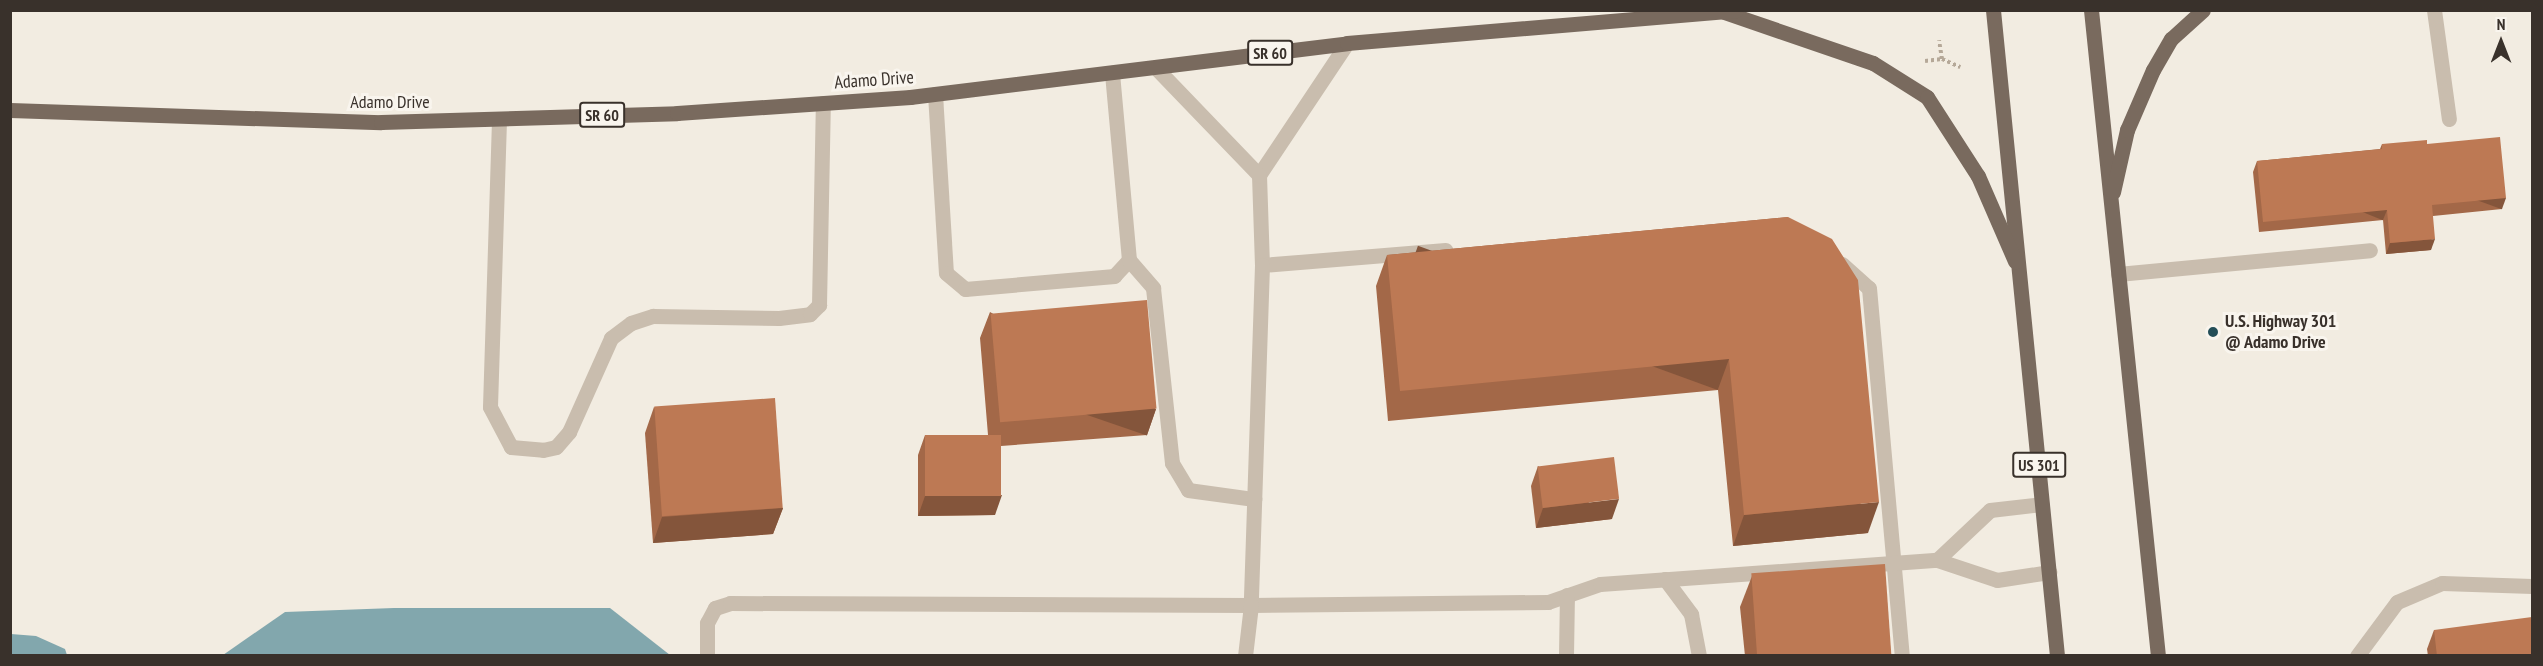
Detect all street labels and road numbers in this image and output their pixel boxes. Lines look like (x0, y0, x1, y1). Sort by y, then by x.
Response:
road number: SR 60 (1246, 40, 1294, 66)
street label: Adamo Drive (834, 66, 914, 94)
street label: Adamo Drive (350, 91, 430, 113)
road number: SR 60 (578, 102, 626, 128)
road number: US 301 (2012, 452, 2066, 478)

